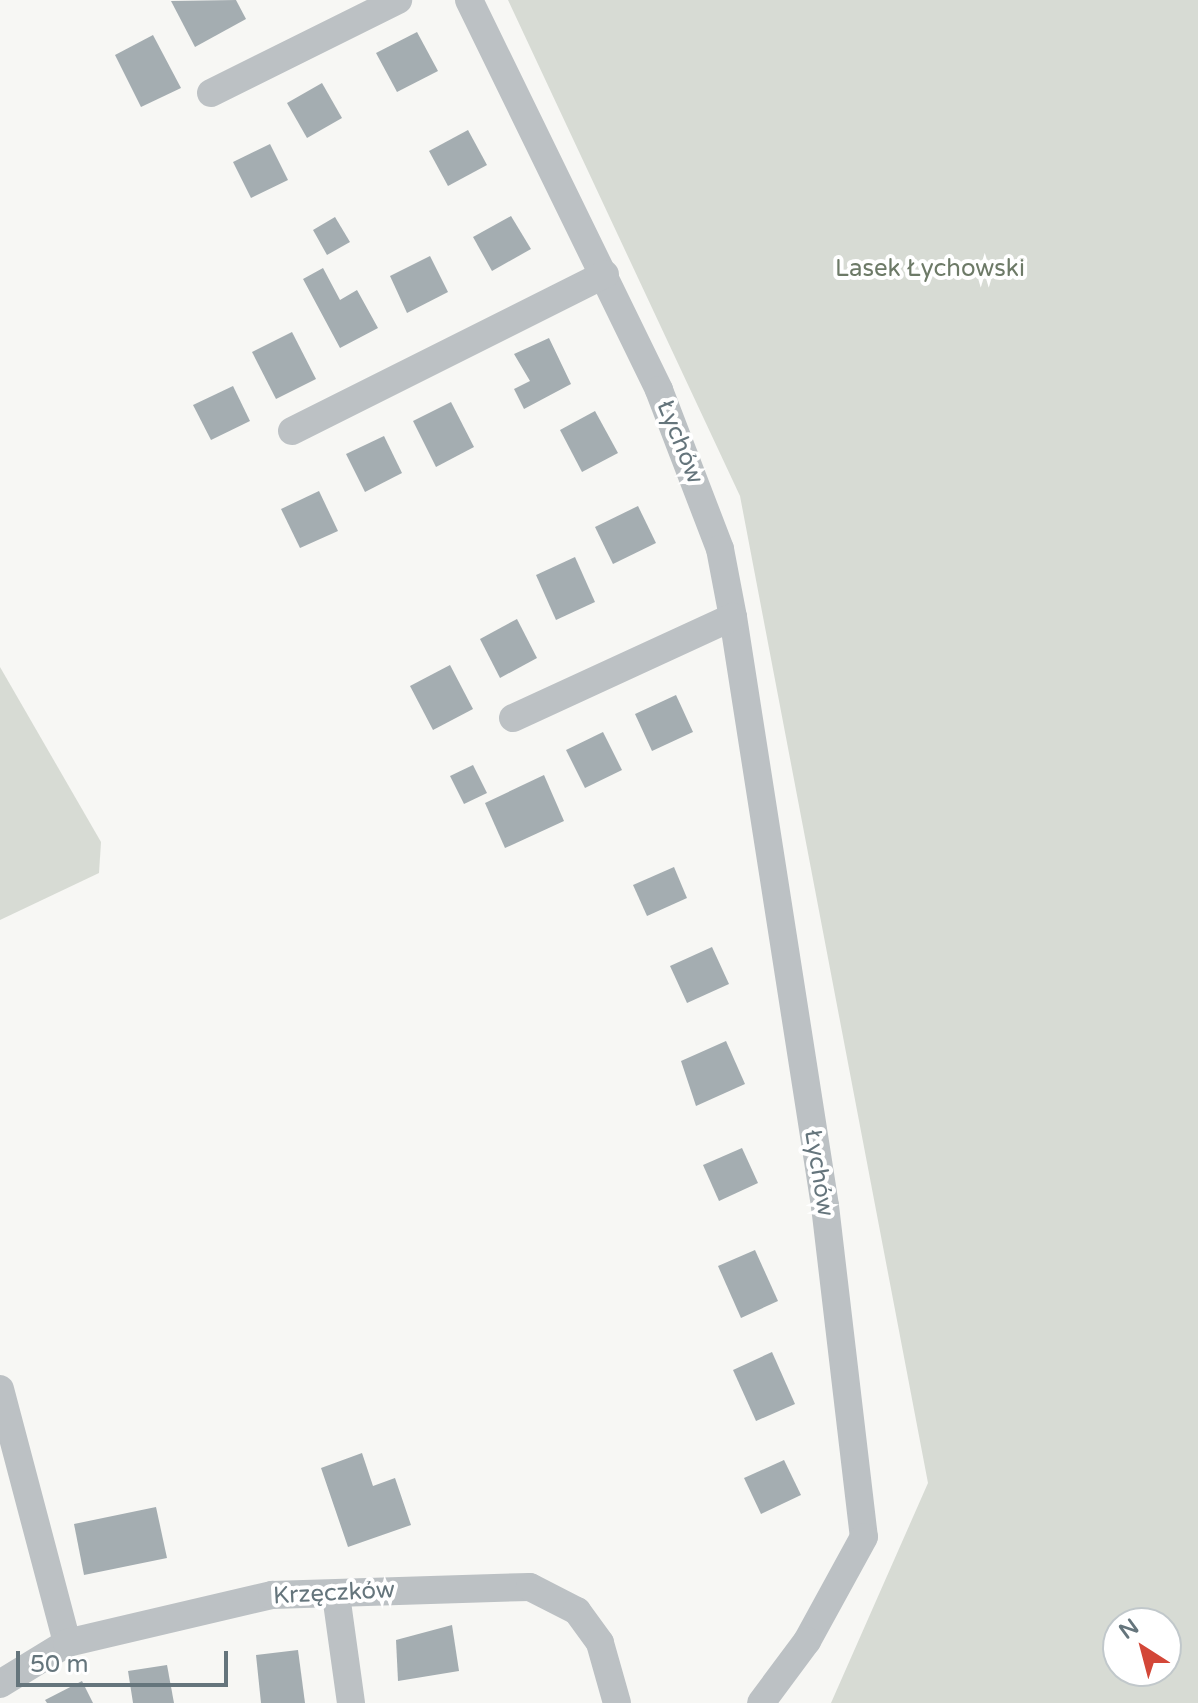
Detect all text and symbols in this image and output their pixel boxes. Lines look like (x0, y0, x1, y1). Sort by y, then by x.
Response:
park label: Lasek Łychowski (835, 255, 1025, 283)
street label: Łychów (650, 396, 710, 488)
street label: Łychów (798, 1128, 840, 1218)
street label: Krzęczków (272, 1575, 396, 1611)
north arrow (1102, 1607, 1182, 1687)
text: N (1114, 1613, 1144, 1645)
scale bar (20, 1635, 232, 1685)
text: 50 m (30, 1650, 88, 1679)

